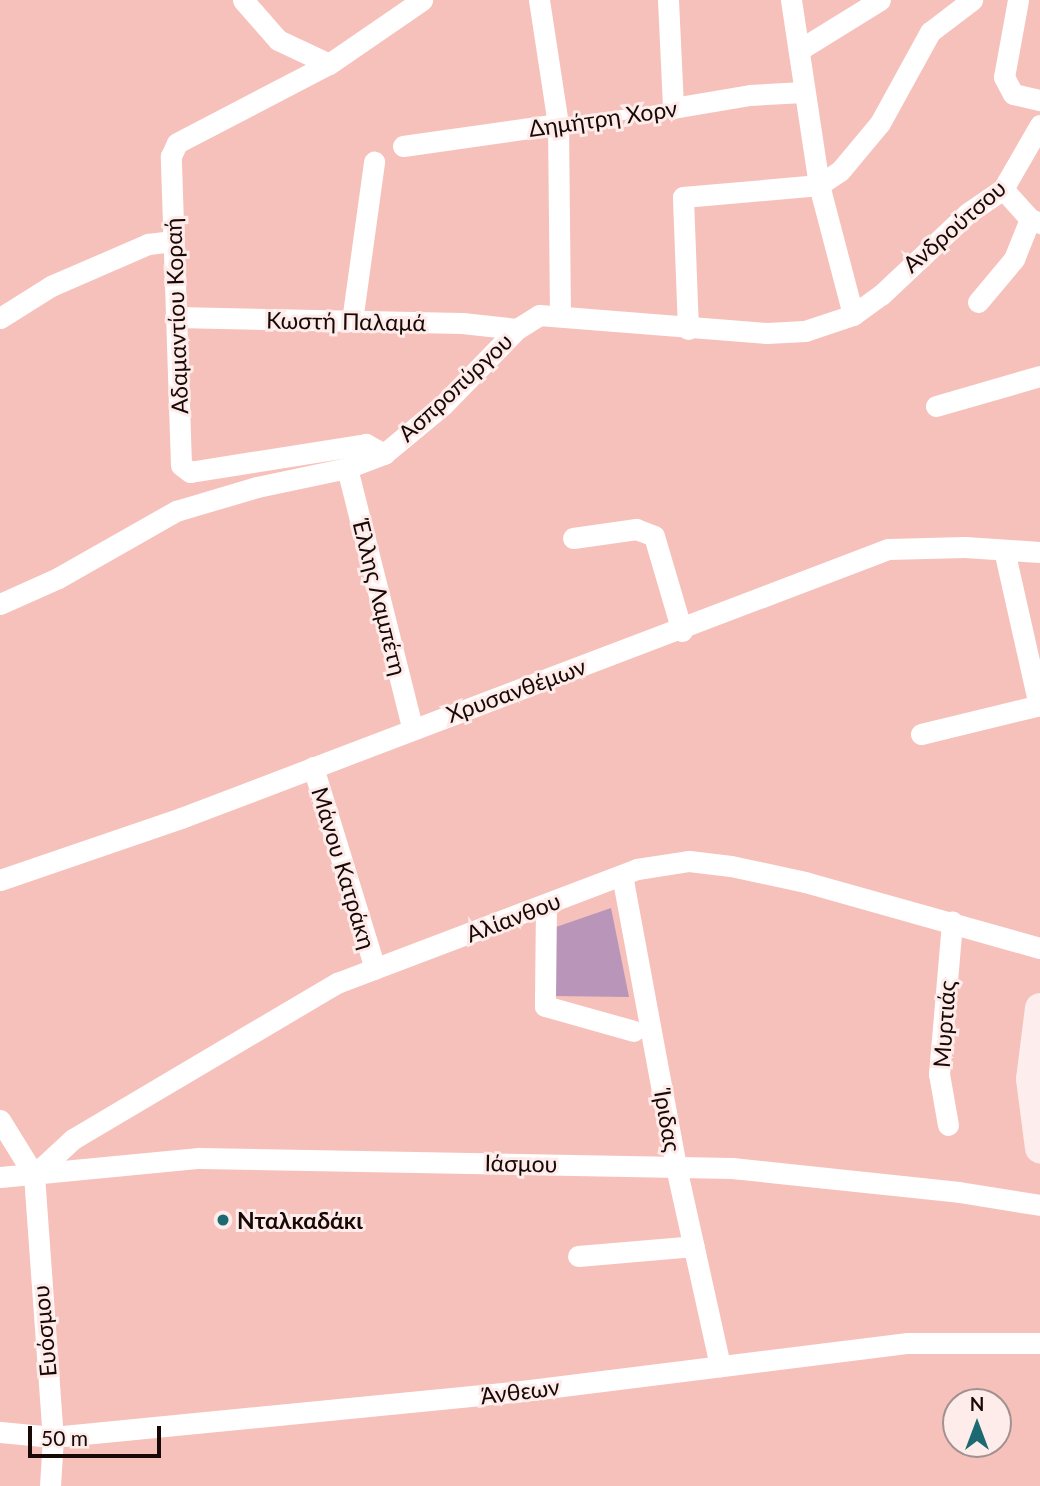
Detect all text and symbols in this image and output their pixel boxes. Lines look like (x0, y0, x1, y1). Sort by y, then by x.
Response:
street label: Δημήτρη Χορν (527, 94, 679, 142)
street label: Ανδρούτσου (897, 174, 1011, 278)
street label: Αδαμαντίου Κοραή (159, 217, 193, 415)
street label: Κωστή Παλαμά (266, 306, 426, 336)
street label: Ασπροπύργου (392, 327, 518, 447)
street label: Έλλης Λαμπέτη (347, 515, 413, 679)
street label: Χρυσανθέμων (442, 652, 590, 728)
street label: Μάνου Κατράκη (306, 784, 382, 952)
street label: Αλίανθου (462, 886, 564, 948)
street label: Μυρτιάς (927, 979, 961, 1069)
street label: Ίριδας (649, 1088, 687, 1154)
street label: Ιάσμου (484, 1149, 558, 1177)
place label: Νταλκαδάκι (237, 1206, 363, 1234)
marker: Νταλκαδάκι (215, 1212, 231, 1228)
street label: Ευόσμου (26, 1284, 62, 1378)
street label: Άνθεων (479, 1372, 561, 1410)
north arrow (942, 1388, 1012, 1458)
text: N (970, 1392, 984, 1415)
scale bar (32, 1412, 164, 1456)
text: 50 m (41, 1425, 88, 1450)

